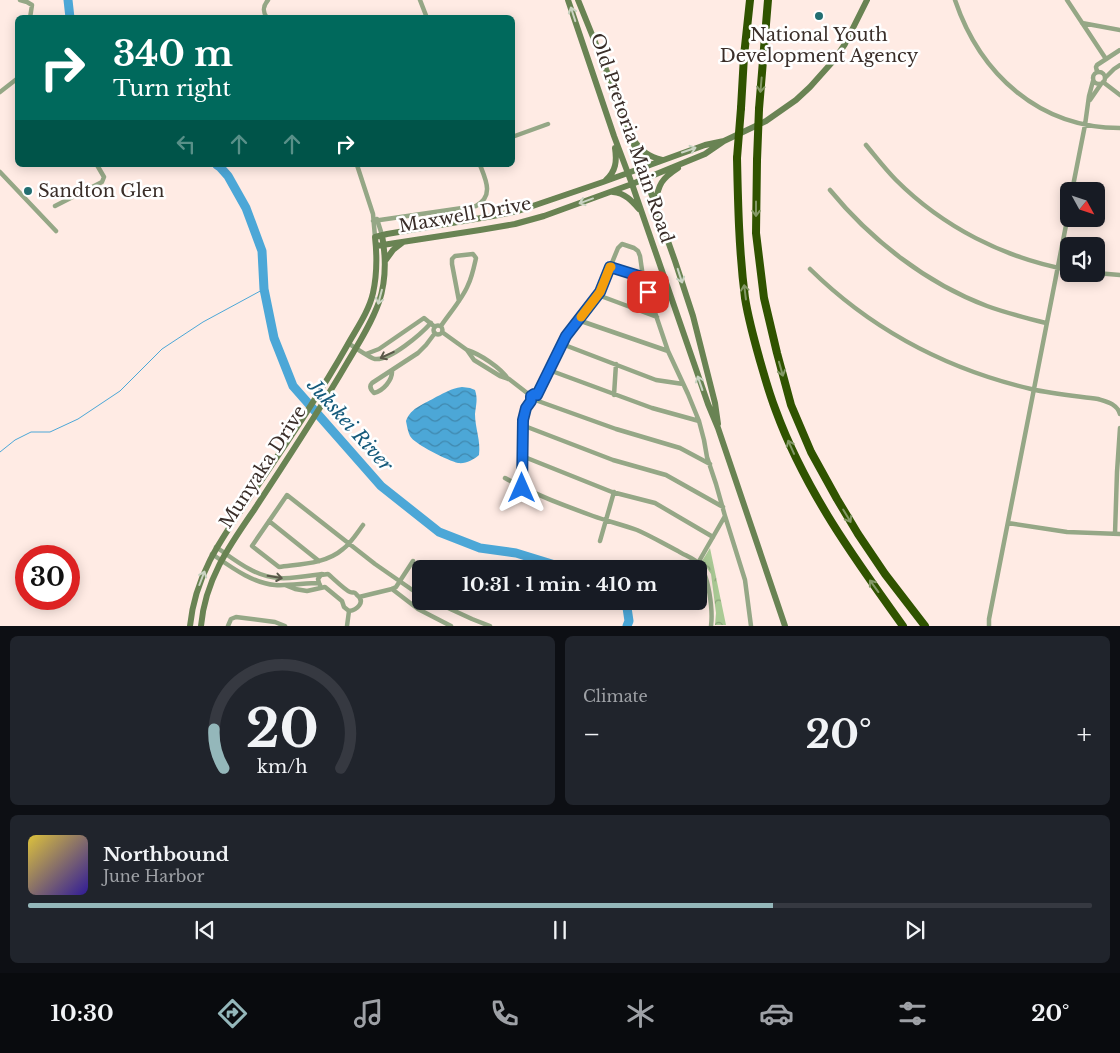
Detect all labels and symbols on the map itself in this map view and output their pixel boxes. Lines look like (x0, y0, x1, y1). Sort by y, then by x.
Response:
one-way arrow (568, 7, 577, 22)
marker: National Youth Development Agency (813, 10, 825, 22)
place label: National Youth Development Agency (720, 24, 919, 67)
street label: Old Pretoria Main Road (586, 30, 678, 246)
one-way arrow (756, 77, 766, 93)
one-way arrow (681, 145, 696, 154)
place label: Sandton Glen (38, 180, 165, 202)
north arrow (1060, 182, 1105, 228)
marker: Sandton Glen (22, 185, 34, 197)
street label: Maxwell Drive (397, 193, 533, 237)
one-way arrow (579, 197, 595, 206)
one-way arrow (751, 200, 761, 216)
one-way arrow (676, 267, 685, 283)
pin (627, 271, 669, 313)
one-way arrow (740, 284, 750, 300)
one-way arrow (375, 289, 384, 305)
one-way arrow (380, 351, 395, 361)
one-way arrow (777, 360, 786, 376)
water label: Jukskei River (302, 373, 398, 477)
one-way arrow (695, 375, 704, 391)
street label: Munyaka Drive (215, 401, 311, 533)
one-way arrow (786, 440, 796, 455)
position arrow (495, 461, 547, 513)
one-way arrow (843, 509, 853, 523)
speed limit sign: 30 (15, 545, 80, 610)
one-way arrow (198, 571, 207, 587)
one-way arrow (266, 572, 282, 582)
one-way arrow (869, 580, 880, 593)

